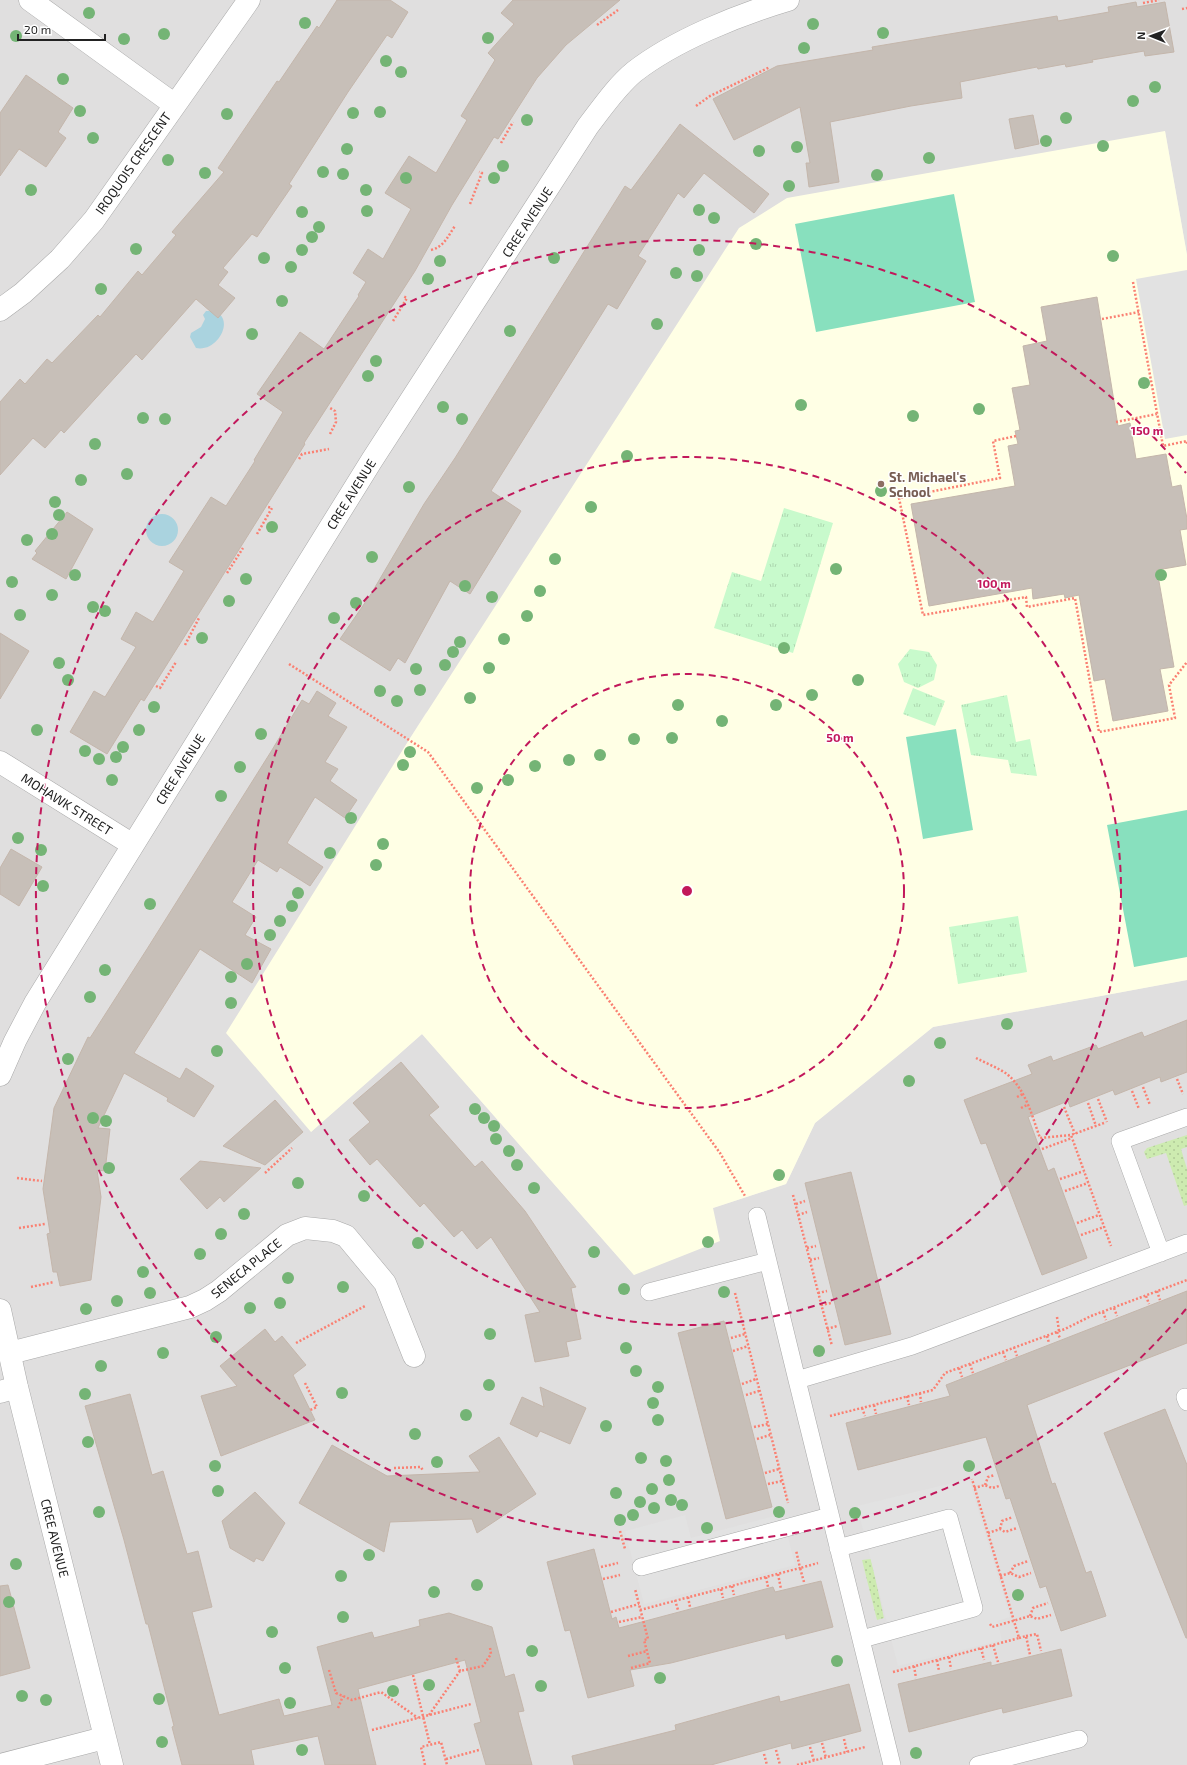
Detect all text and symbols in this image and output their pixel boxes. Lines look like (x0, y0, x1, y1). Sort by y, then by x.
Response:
scale bar (18, 16, 105, 42)
north arrow (1131, 16, 1171, 56)
text: 20 m (24, 22, 51, 36)
text: N (1134, 32, 1147, 40)
street label: IROQUOIS CRESCENT (92, 108, 175, 217)
street label: CREE AVENUE (498, 184, 556, 260)
text: 150 m (1131, 423, 1163, 437)
street label: CREE AVENUE (323, 456, 379, 532)
place label: St. Michael's School (889, 469, 966, 500)
marker: St. Michael's School (876, 479, 886, 489)
text: 100 m (977, 576, 1011, 590)
text: 50 m (826, 730, 854, 744)
street label: CREE AVENUE (152, 731, 208, 807)
street label: MOHAWK STREET (19, 770, 116, 839)
centre of rings (680, 884, 694, 898)
street label: SENECA PLACE (208, 1235, 284, 1301)
street label: CREE AVENUE (37, 1497, 73, 1579)

